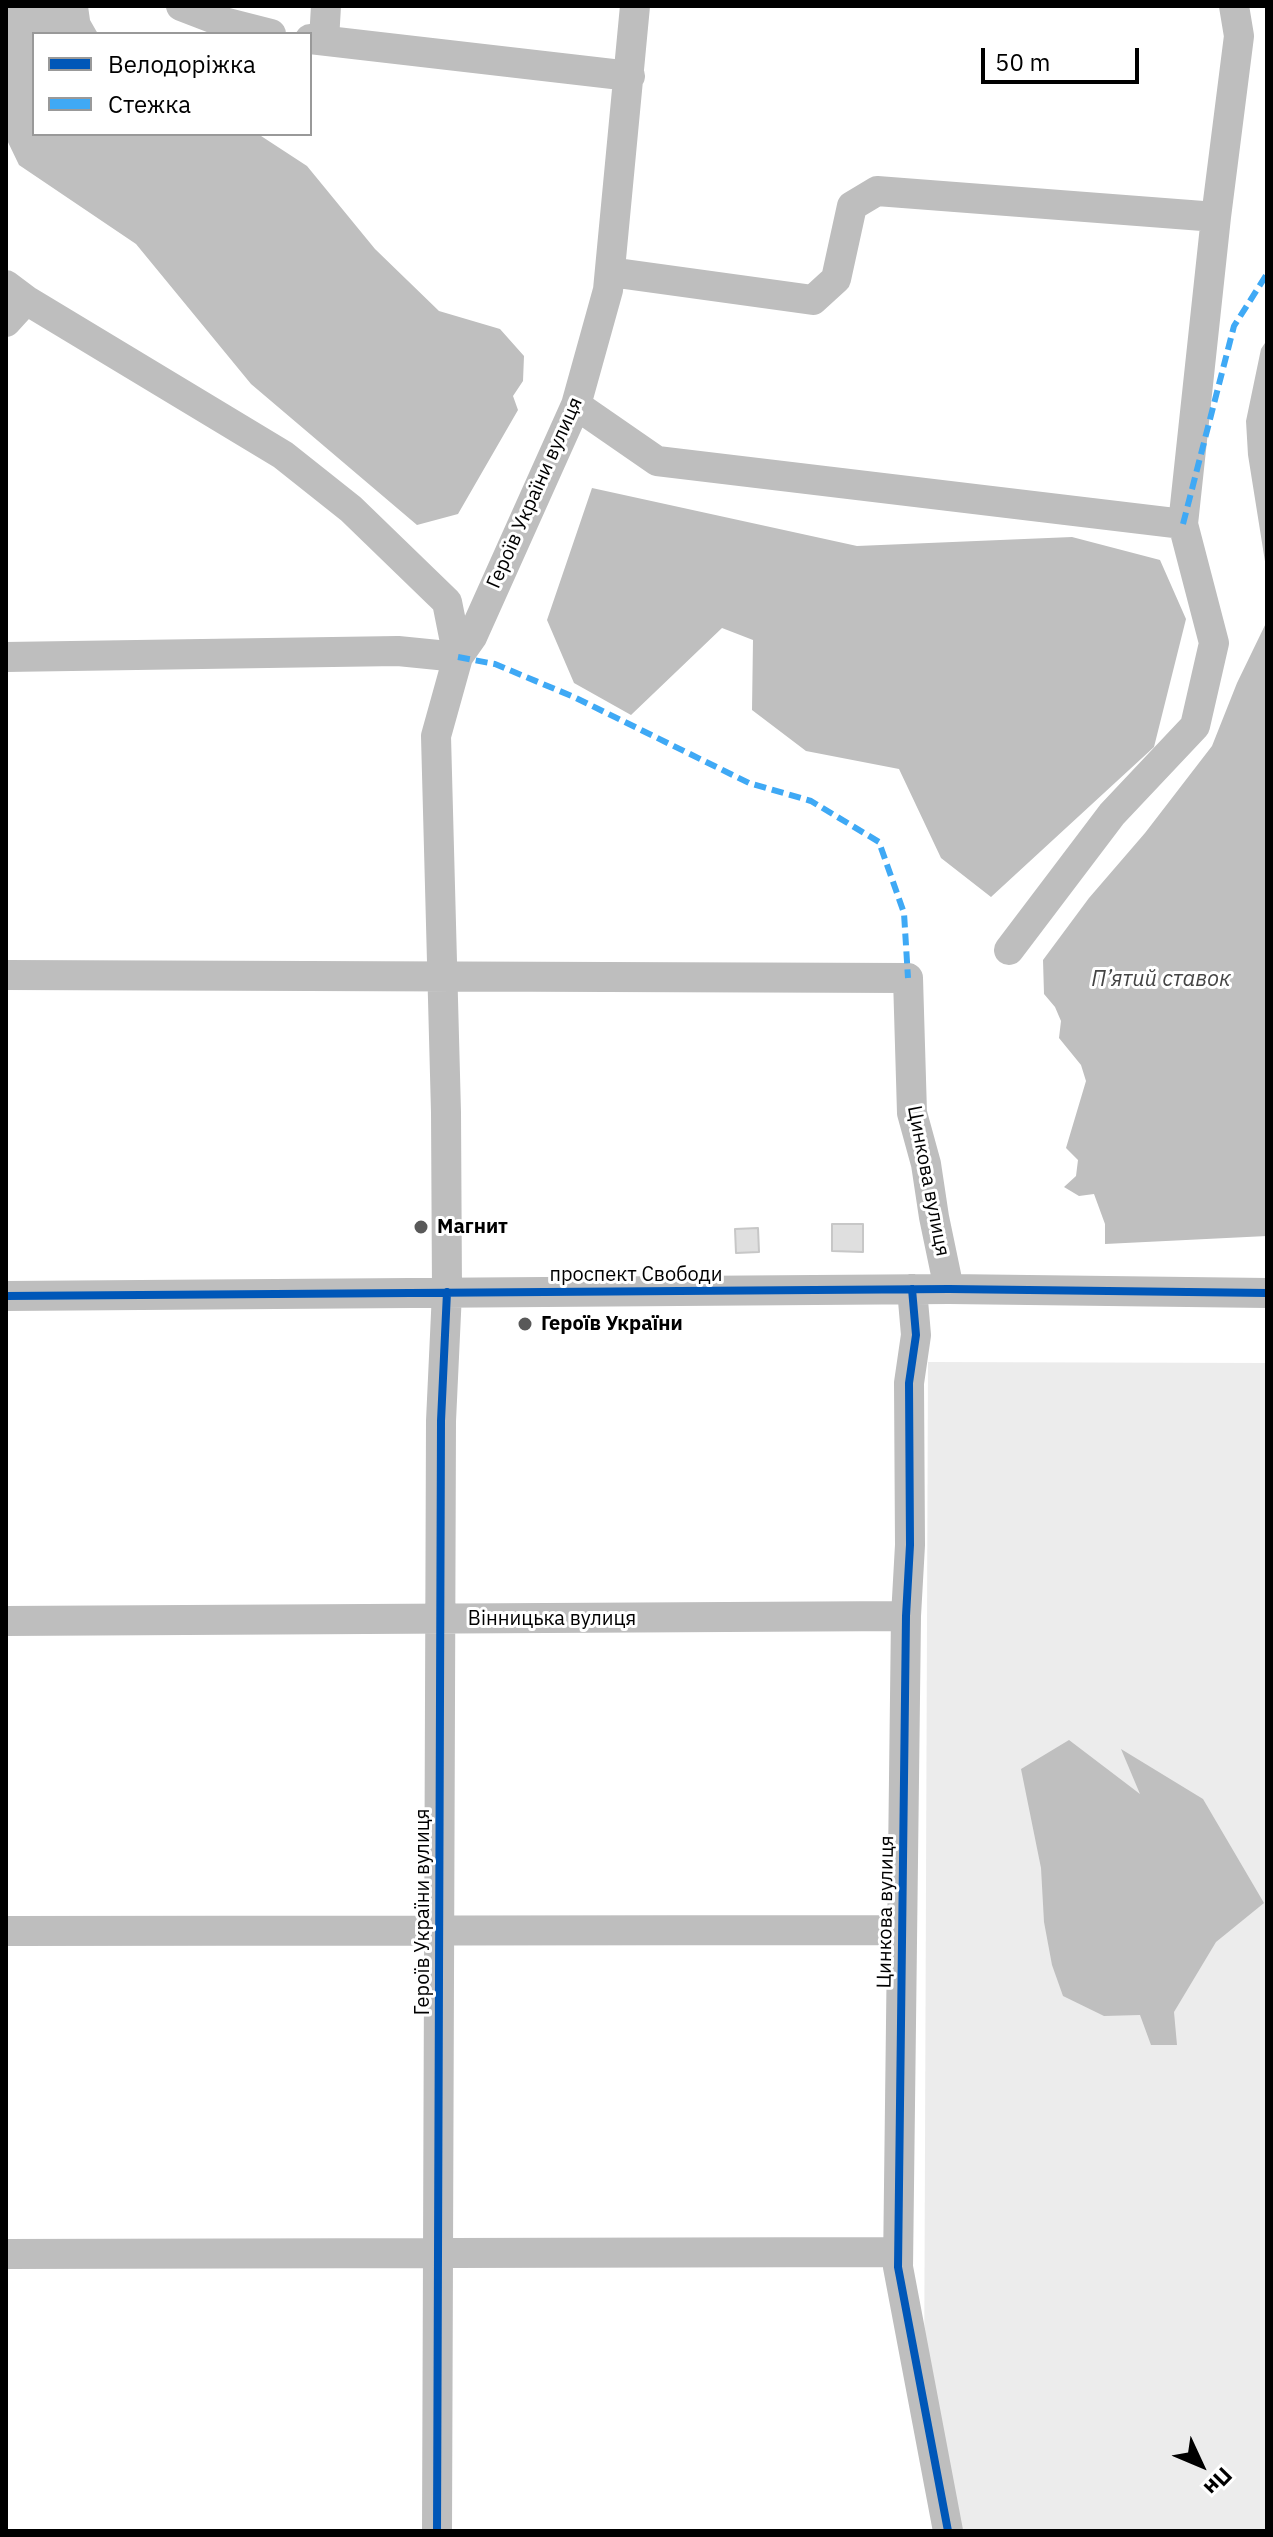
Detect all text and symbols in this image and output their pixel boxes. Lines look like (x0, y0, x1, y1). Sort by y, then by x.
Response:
legend (32, 32, 312, 136)
scale bar (985, 32, 1143, 82)
text: 50 m (995, 46, 1050, 78)
text: Велодоріжка (108, 48, 256, 80)
text: Стежка (108, 88, 191, 120)
street label: Героїв України вулиця (482, 394, 588, 592)
water label: П’ятий ставок (1091, 967, 1231, 993)
street label: Цинкова вулиця (902, 1104, 954, 1258)
place label: Магнит (437, 1215, 508, 1239)
marker: Магнит (412, 1218, 430, 1236)
street label: проспект Свободи (550, 1263, 722, 1287)
place label: Героїв України (541, 1312, 683, 1336)
marker: Героїв України (516, 1315, 534, 1333)
street label: Вінницька вулиця (468, 1607, 636, 1631)
street label: Героїв України вулиця (411, 1809, 435, 2015)
street label: Цинкова вулиця (873, 1835, 899, 1989)
north arrow (1161, 2425, 1241, 2505)
text: Пн (1198, 2461, 1239, 2503)

